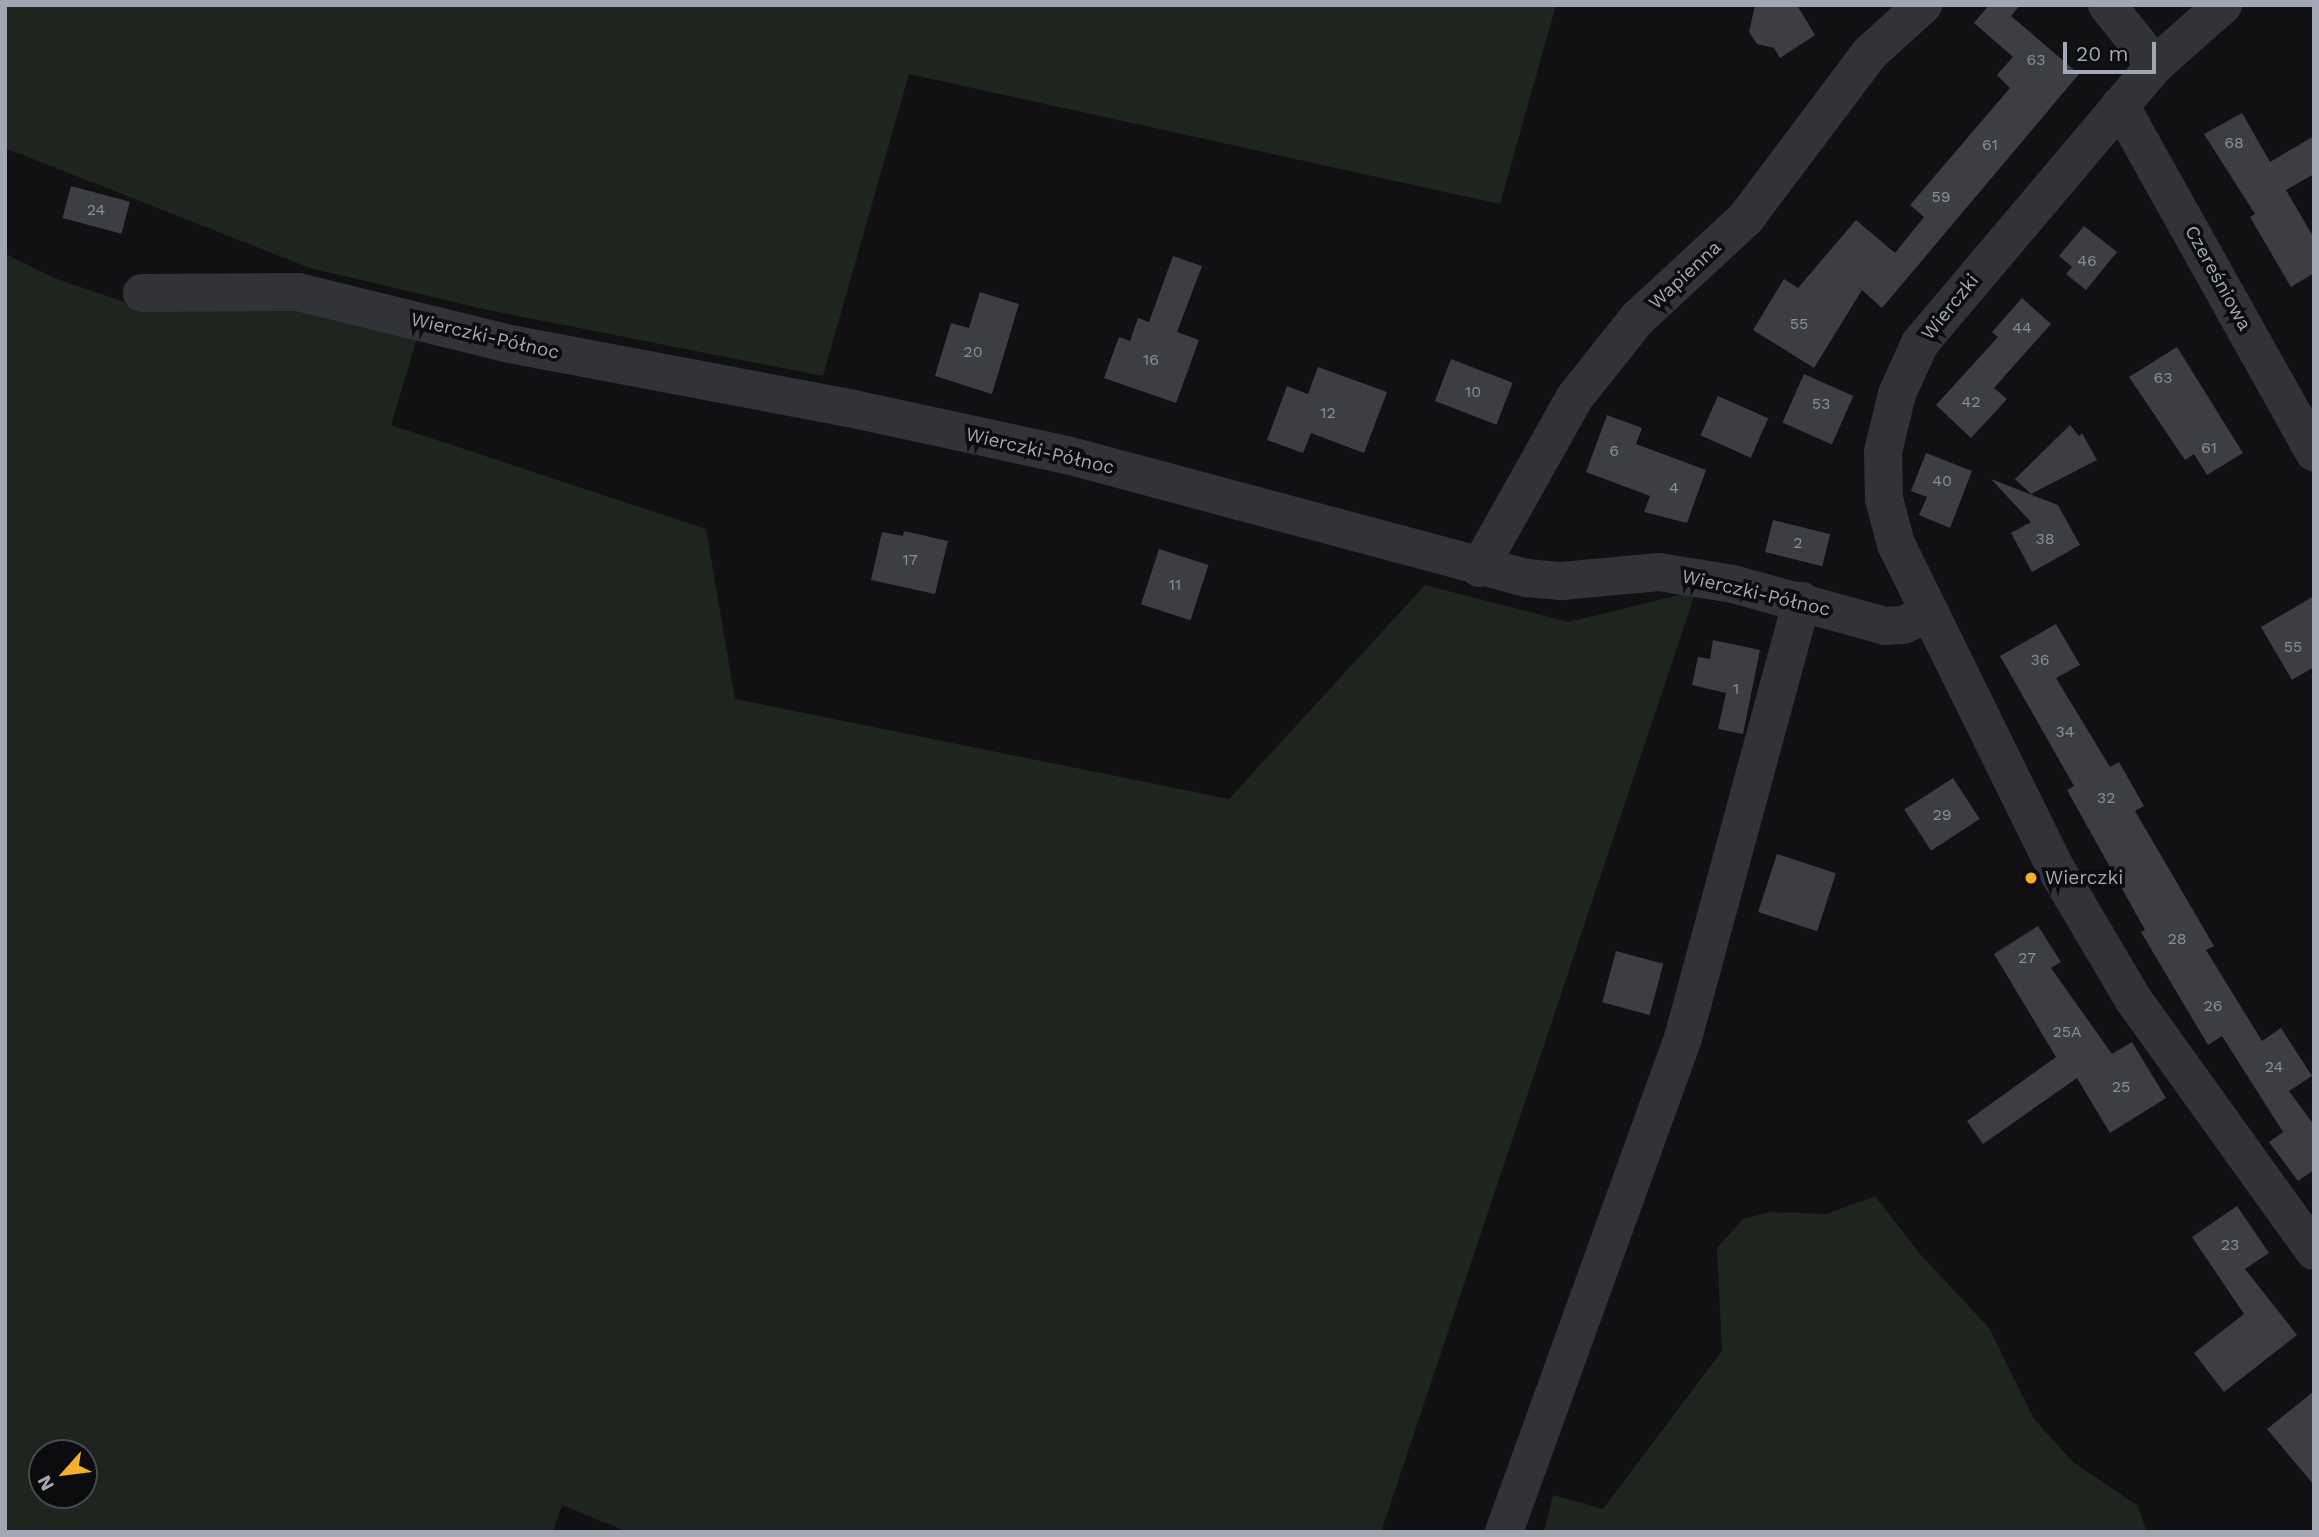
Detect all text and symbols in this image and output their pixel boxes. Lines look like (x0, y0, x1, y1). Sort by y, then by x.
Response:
scale bar (2067, 28, 2160, 72)
text: 20 m (2076, 41, 2128, 66)
house number: 63 (2026, 50, 2046, 70)
house number: 68 (2224, 133, 2244, 153)
house number: 61 (1982, 135, 1998, 155)
house number: 59 (1931, 187, 1951, 207)
house number: 24 (87, 200, 105, 220)
street label: Czereśniowa (2180, 221, 2256, 335)
street label: Wapienna (1644, 236, 1726, 314)
house number: 46 (2077, 251, 2097, 271)
street label: Wierczki (1916, 269, 1984, 345)
street label: Wierczki-Północ (409, 308, 561, 364)
house number: 55 (1790, 314, 1808, 334)
house number: 44 (2012, 318, 2032, 338)
house number: 20 (963, 342, 983, 362)
house number: 16 (1143, 350, 1159, 370)
house number: 63 (2153, 368, 2173, 388)
house number: 10 (1465, 382, 1481, 402)
house number: 42 (1961, 392, 1981, 412)
house number: 53 (1812, 394, 1830, 414)
house number: 12 (1320, 403, 1336, 423)
street label: Wierczki-Północ (964, 423, 1116, 479)
house number: 61 (2201, 438, 2217, 458)
house number: 6 (1609, 441, 1619, 461)
house number: 40 (1932, 471, 1952, 491)
house number: 4 (1669, 478, 1679, 498)
house number: 38 (2035, 529, 2055, 549)
house number: 2 (1793, 533, 1803, 553)
house number: 17 (902, 550, 918, 570)
street label: Wierczki-Północ (1680, 565, 1832, 621)
house number: 11 (1169, 575, 1181, 595)
house number: 55 (2284, 637, 2302, 657)
house number: 36 (2030, 650, 2050, 670)
house number: 1 (1733, 679, 1739, 699)
house number: 34 (2055, 722, 2075, 742)
house number: 32 (2097, 788, 2115, 808)
house number: 29 (1932, 805, 1952, 825)
place label: Wierczki (2045, 867, 2123, 889)
marker: Wierczki (2023, 870, 2039, 886)
house number: 28 (2167, 929, 2187, 949)
house number: 27 (2018, 948, 2036, 968)
house number: 26 (2203, 996, 2223, 1016)
house number: 25A (2052, 1022, 2082, 1042)
house number: 24 (2265, 1057, 2283, 1077)
house number: 25 (2112, 1077, 2130, 1097)
house number: 23 (2221, 1235, 2239, 1255)
north arrow (28, 1439, 98, 1509)
text: N (32, 1472, 59, 1495)

